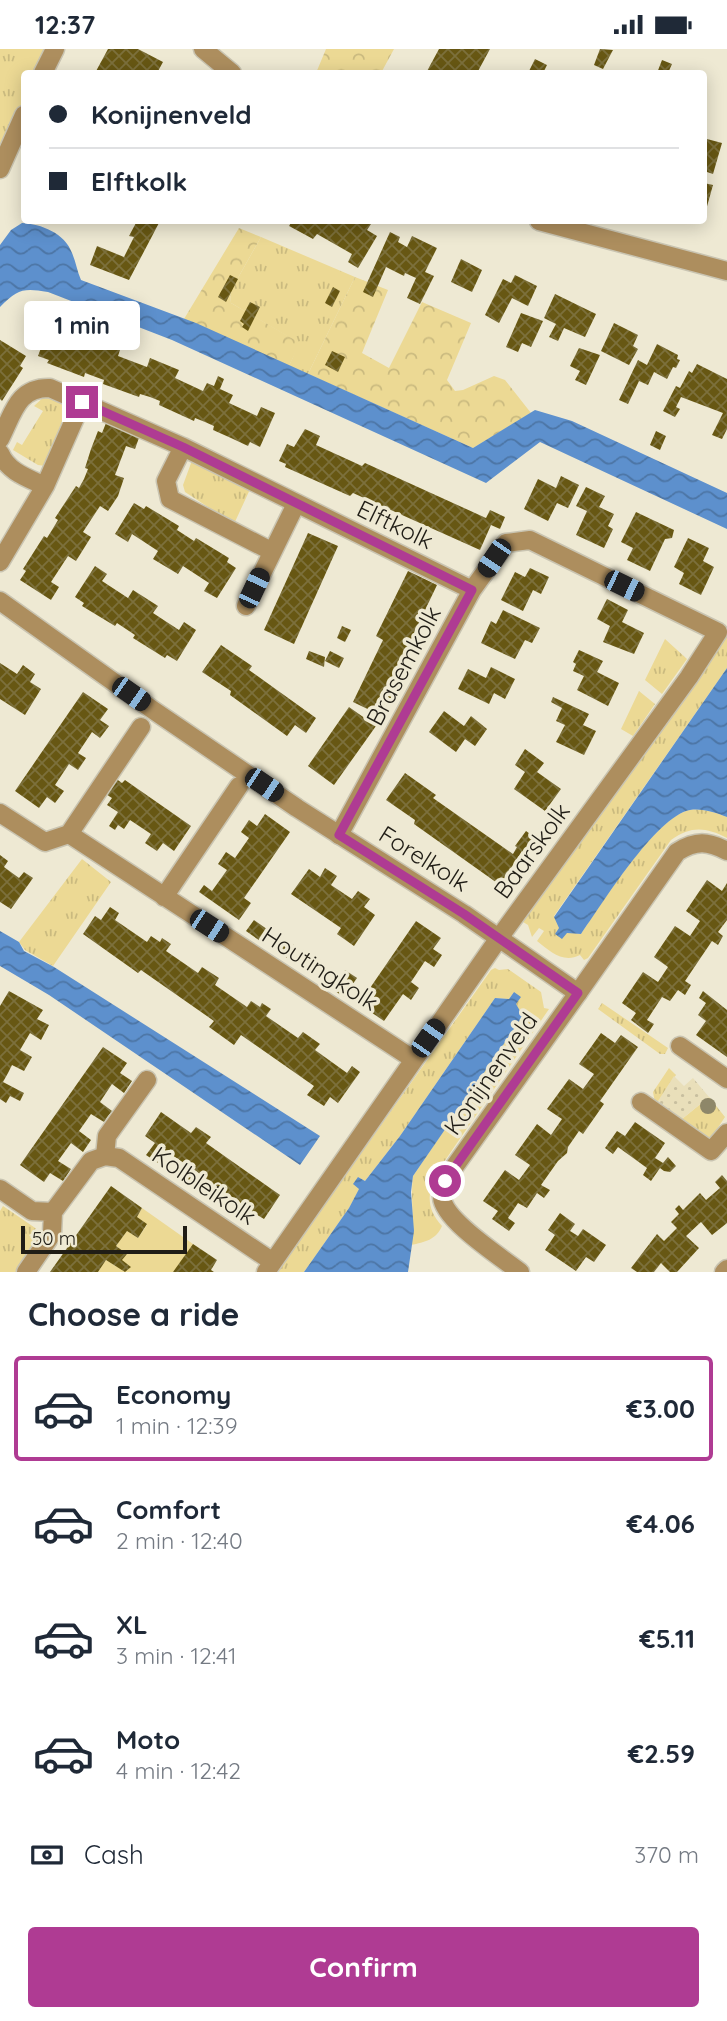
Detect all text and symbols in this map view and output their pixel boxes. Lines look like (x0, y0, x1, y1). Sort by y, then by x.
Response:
text: 12:37 (35, 8, 95, 41)
text: Konijnenveld (91, 98, 252, 131)
text: Elftkolk (91, 165, 187, 198)
callout: 1 min (24, 301, 140, 349)
text: 1 min (54, 311, 110, 340)
route end (66, 386, 98, 418)
street label: Elftkolk (352, 493, 438, 555)
car (474, 535, 515, 581)
car (236, 565, 273, 611)
car (601, 567, 648, 605)
street label: Brasemkolk (359, 601, 447, 730)
car (108, 673, 155, 715)
car (241, 765, 288, 805)
street label: Baarskolk (487, 797, 576, 904)
street label: Forelkolk (374, 819, 475, 898)
car (186, 906, 233, 946)
street label: Houtingkolk (257, 919, 384, 1017)
street label: Konijnenveld (437, 1006, 543, 1141)
car (408, 1015, 449, 1061)
street label: Kolbleikolk (147, 1139, 262, 1231)
route start (429, 1165, 461, 1197)
scale bar (21, 1223, 187, 1255)
text: 50 m (32, 1226, 76, 1250)
text: Choose a ride (28, 1294, 240, 1334)
icon: car (32, 1377, 95, 1440)
text: Economy (116, 1378, 231, 1411)
text: €3.00 (626, 1392, 695, 1425)
text: 1 min · 12:39 (116, 1411, 237, 1440)
icon: car (32, 1492, 95, 1555)
text: Comfort (116, 1493, 221, 1526)
text: €4.06 (627, 1507, 695, 1540)
text: 2 min · 12:40 (116, 1526, 243, 1555)
icon: car (32, 1607, 95, 1670)
text: XL (116, 1608, 148, 1641)
text: €5.11 (639, 1622, 695, 1655)
text: 3 min · 12:41 (116, 1641, 237, 1670)
icon: car (32, 1722, 95, 1785)
text: Moto (116, 1723, 180, 1756)
text: €2.59 (628, 1737, 695, 1770)
text: 4 min · 12:42 (116, 1756, 241, 1785)
icon: cash (28, 1836, 66, 1874)
text: Cash (84, 1838, 144, 1871)
text: 370 m (634, 1840, 699, 1869)
button: Confirm (28, 1927, 699, 2007)

